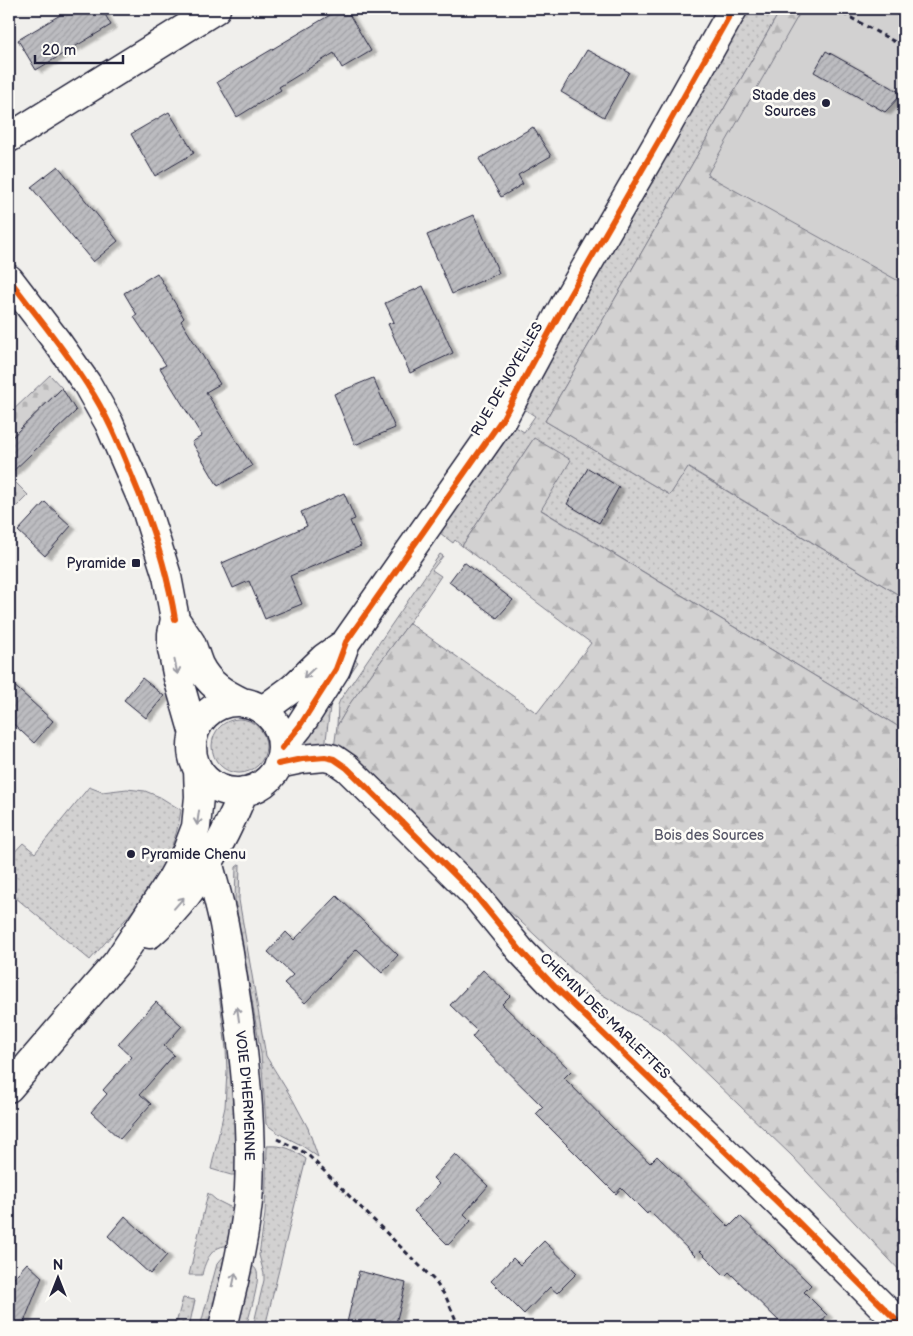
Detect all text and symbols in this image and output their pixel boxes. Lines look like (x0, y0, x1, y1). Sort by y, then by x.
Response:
scale bar (35, 32, 122, 64)
text: 20 m (42, 41, 76, 60)
place label: Stade des Sources (752, 87, 816, 120)
marker: Stade des Sources (820, 97, 832, 109)
street label: RUE DE NOYELLES (468, 319, 546, 439)
place label: Pyramide (66, 555, 126, 572)
marker: Pyramide (130, 557, 142, 569)
one-way arrow (172, 659, 181, 675)
one-way arrow (302, 667, 315, 679)
one-way arrow (192, 810, 202, 826)
park label: Bois des Sources (654, 827, 764, 844)
place label: Pyramide Chenu (141, 846, 246, 863)
marker: Pyramide Chenu (125, 848, 137, 860)
one-way arrow (173, 897, 185, 910)
street label: CHEMIN DES MARLETTES (536, 949, 674, 1083)
one-way arrow (233, 1006, 243, 1022)
street label: VOIE D'HERMENNE (232, 1029, 258, 1161)
north arrow (32, 1254, 82, 1304)
text: N (53, 1257, 63, 1274)
one-way arrow (230, 1272, 239, 1288)

